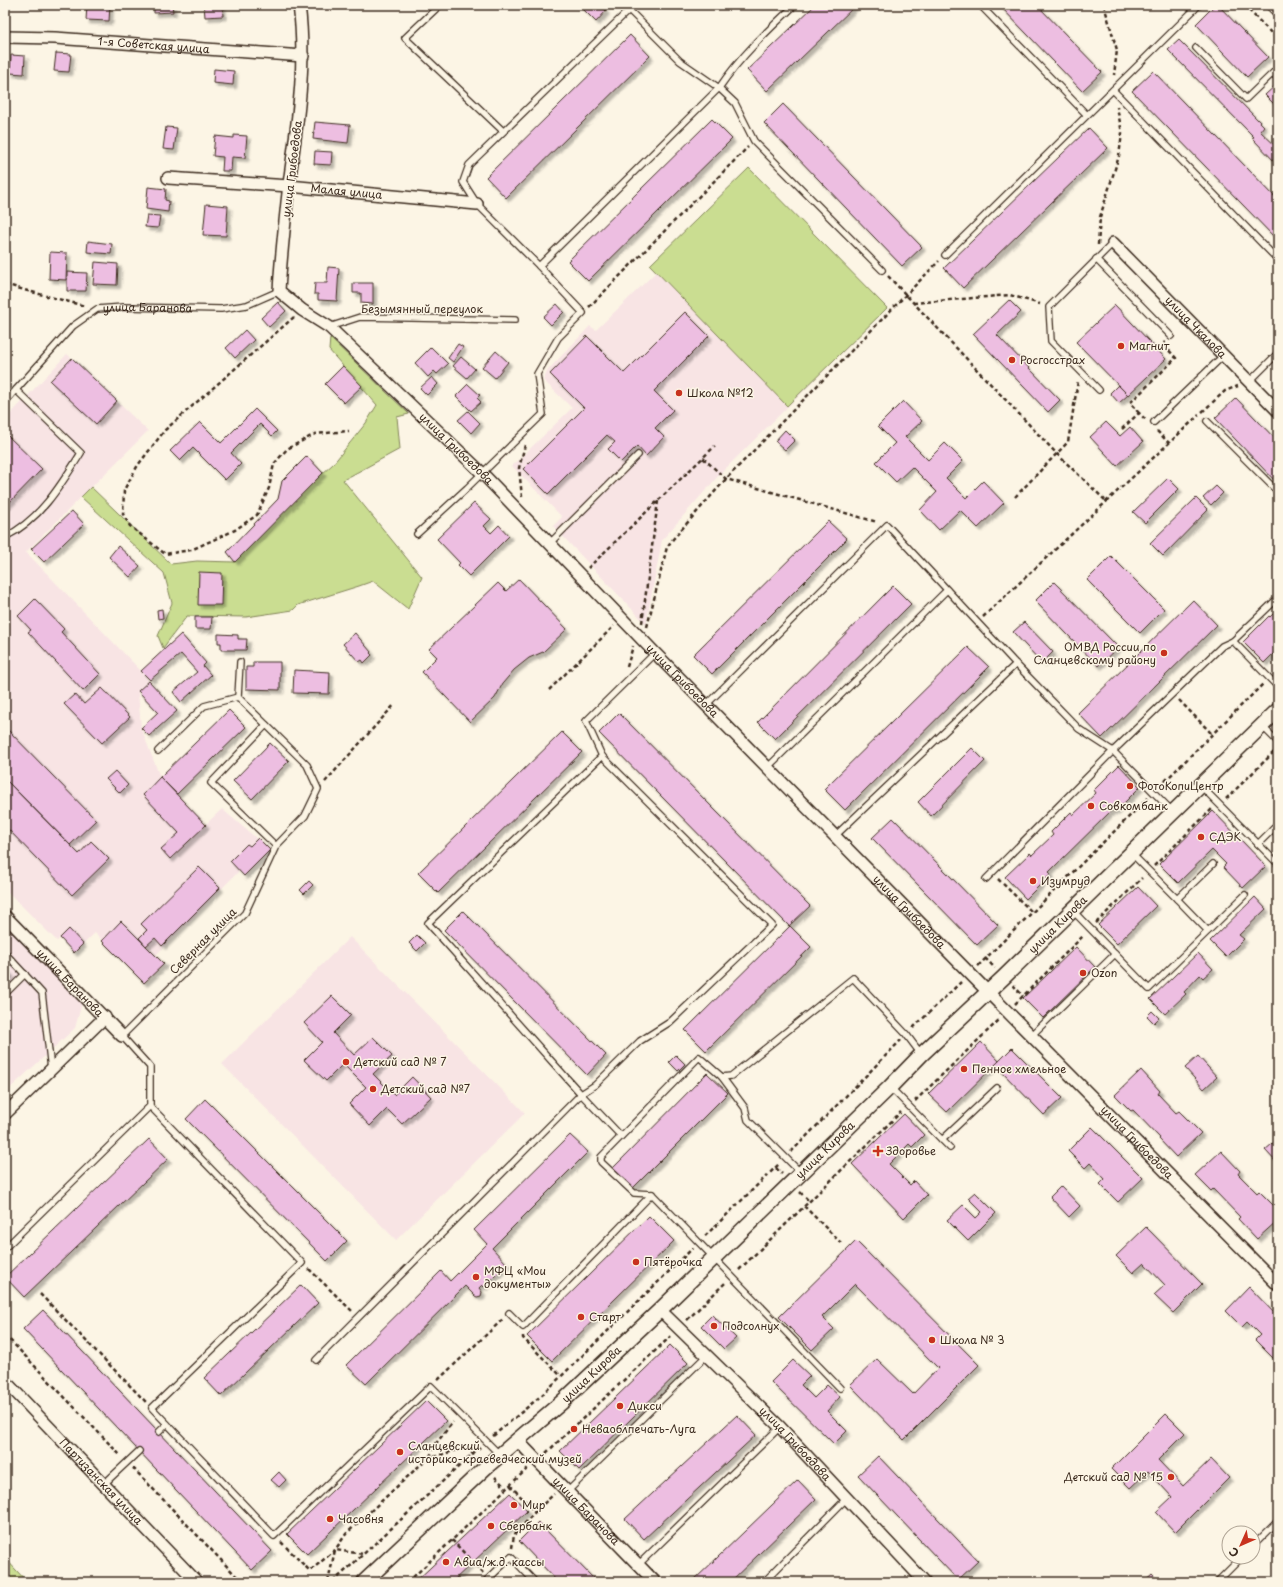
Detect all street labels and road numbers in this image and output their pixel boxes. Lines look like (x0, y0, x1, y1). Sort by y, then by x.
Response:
street label: 1-я Советская улица (97, 32, 210, 57)
street label: улица Грибоедова (277, 119, 306, 218)
street label: Малая улица (310, 179, 383, 203)
street label: улица Чкалова (1161, 292, 1231, 362)
street label: улица Баранова (102, 298, 193, 317)
street label: Безымянный переулок (361, 300, 483, 317)
street label: улица Грибоедова (415, 408, 498, 488)
street label: улица Грибоедова (642, 640, 723, 721)
street label: улица Грибоедова (869, 871, 950, 952)
street label: улица Кирова (1024, 891, 1091, 957)
street label: Северная улица (165, 903, 240, 978)
street label: улица Баранова (33, 944, 108, 1020)
street label: улица Грибоедова (1097, 1101, 1178, 1183)
street label: улица Кирова (791, 1117, 858, 1182)
street label: улица Кирова (557, 1341, 625, 1406)
street label: улица Грибоедова (756, 1402, 835, 1485)
street label: Партизанская улица (56, 1434, 147, 1528)
street label: улица Баранова (549, 1472, 624, 1549)

